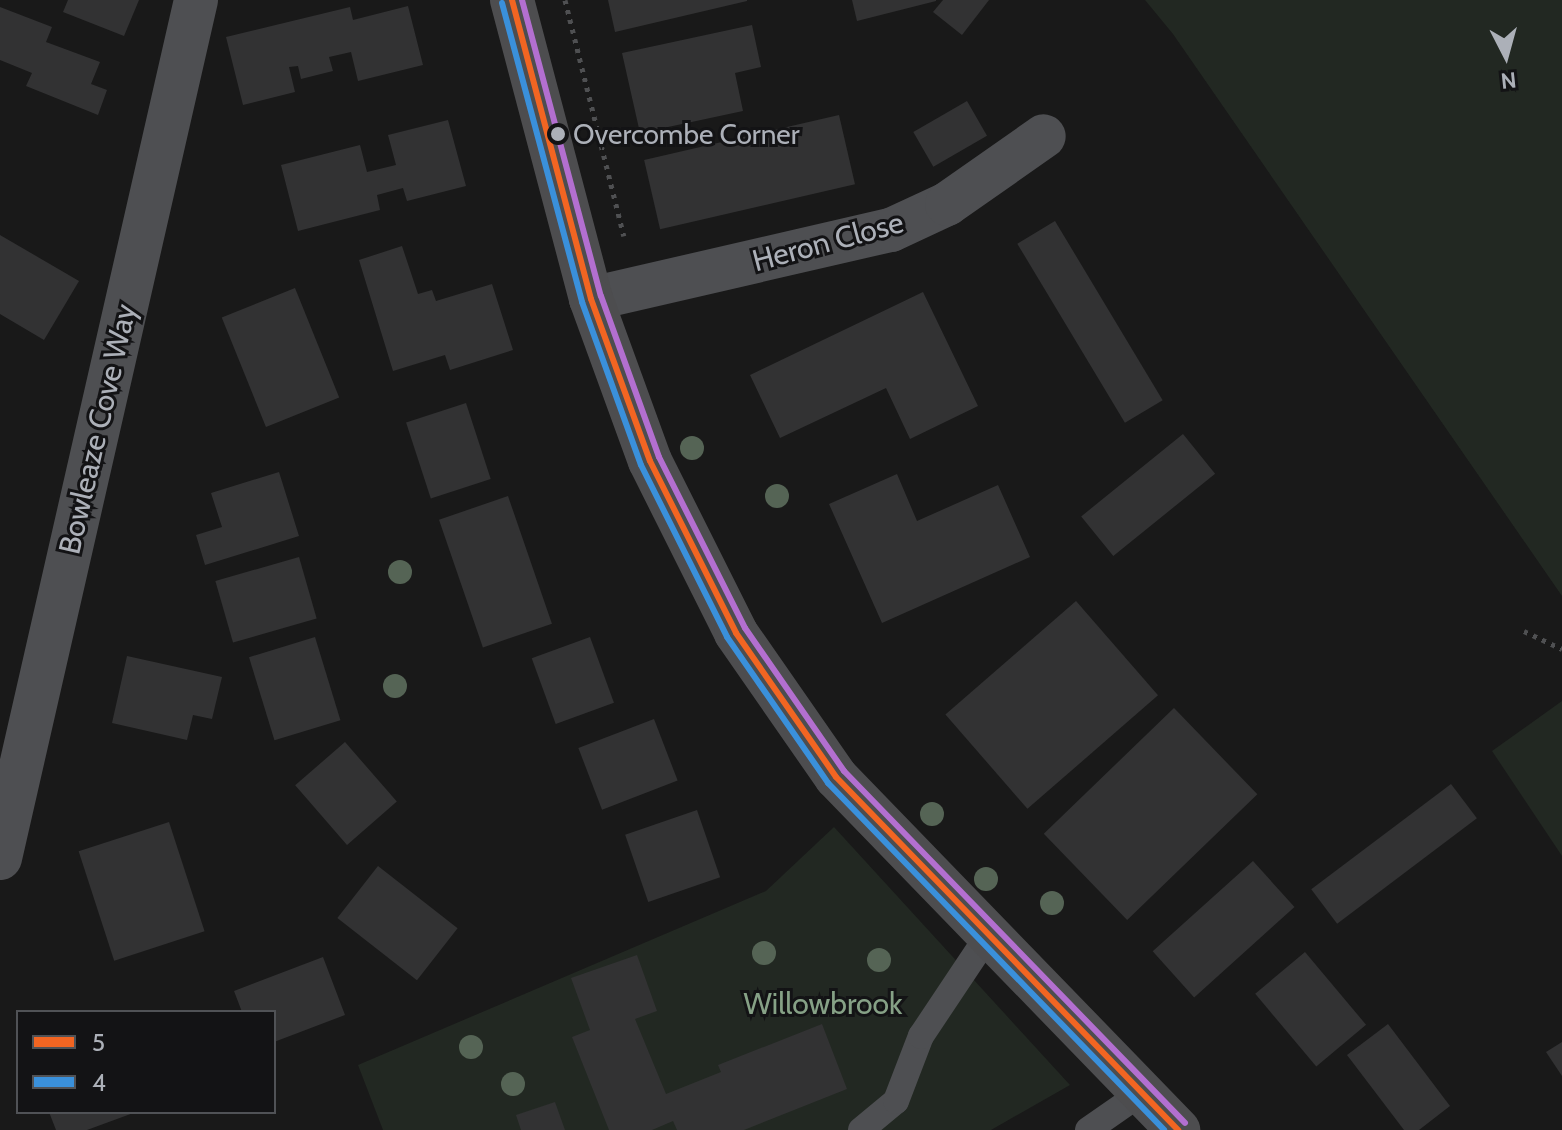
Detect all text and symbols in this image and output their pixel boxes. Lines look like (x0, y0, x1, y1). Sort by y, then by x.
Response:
north arrow (1466, 16, 1546, 96)
text: N (1499, 66, 1518, 95)
place label: Overcombe Corner (573, 117, 799, 151)
marker: Overcombe Corner (550, 126, 566, 142)
street label: Heron Close (749, 205, 907, 279)
street label: Bowleaze Cove Way (52, 300, 144, 558)
park label: Willowbrook (744, 986, 902, 1022)
legend (16, 1010, 276, 1114)
text: 5 (92, 1028, 105, 1057)
text: 4 (92, 1068, 106, 1097)

